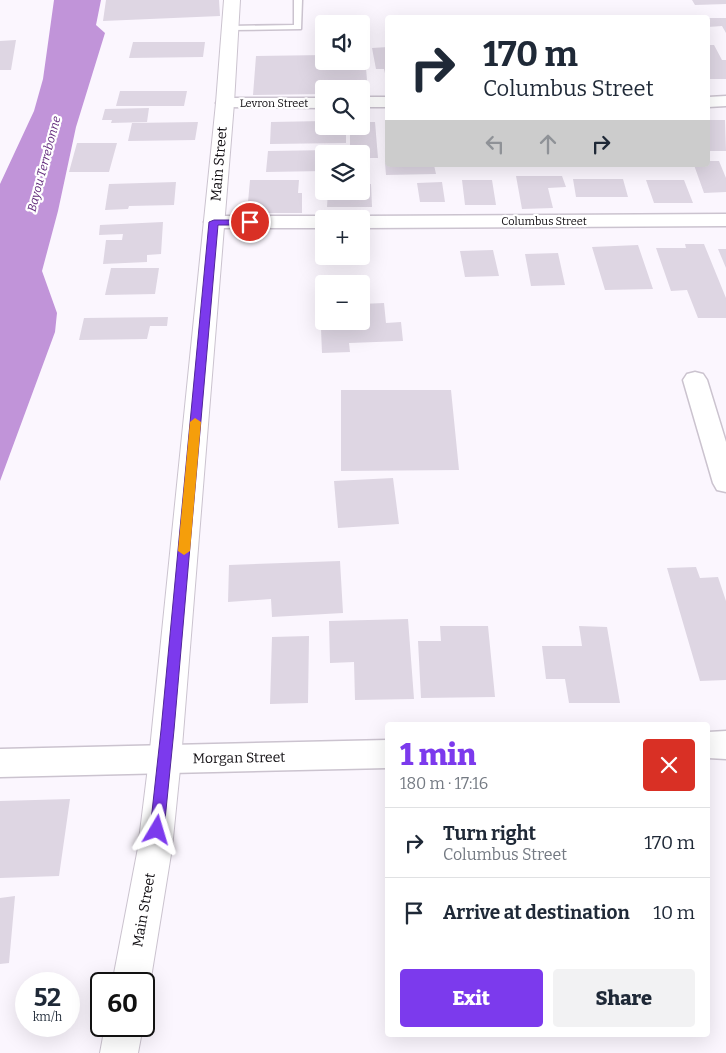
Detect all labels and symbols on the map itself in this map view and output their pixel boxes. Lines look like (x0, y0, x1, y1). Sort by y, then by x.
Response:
street label: Levron Street (240, 97, 308, 110)
water label: Bayou Terrebonne (25, 115, 63, 213)
street label: Main Street (207, 126, 231, 202)
pin (229, 201, 271, 243)
street label: Columbus Street (501, 215, 587, 228)
street label: Morgan Street (192, 749, 286, 767)
position arrow (130, 803, 182, 855)
street label: Main Street (129, 871, 159, 949)
speed limit sign: 60 (90, 972, 155, 1037)

